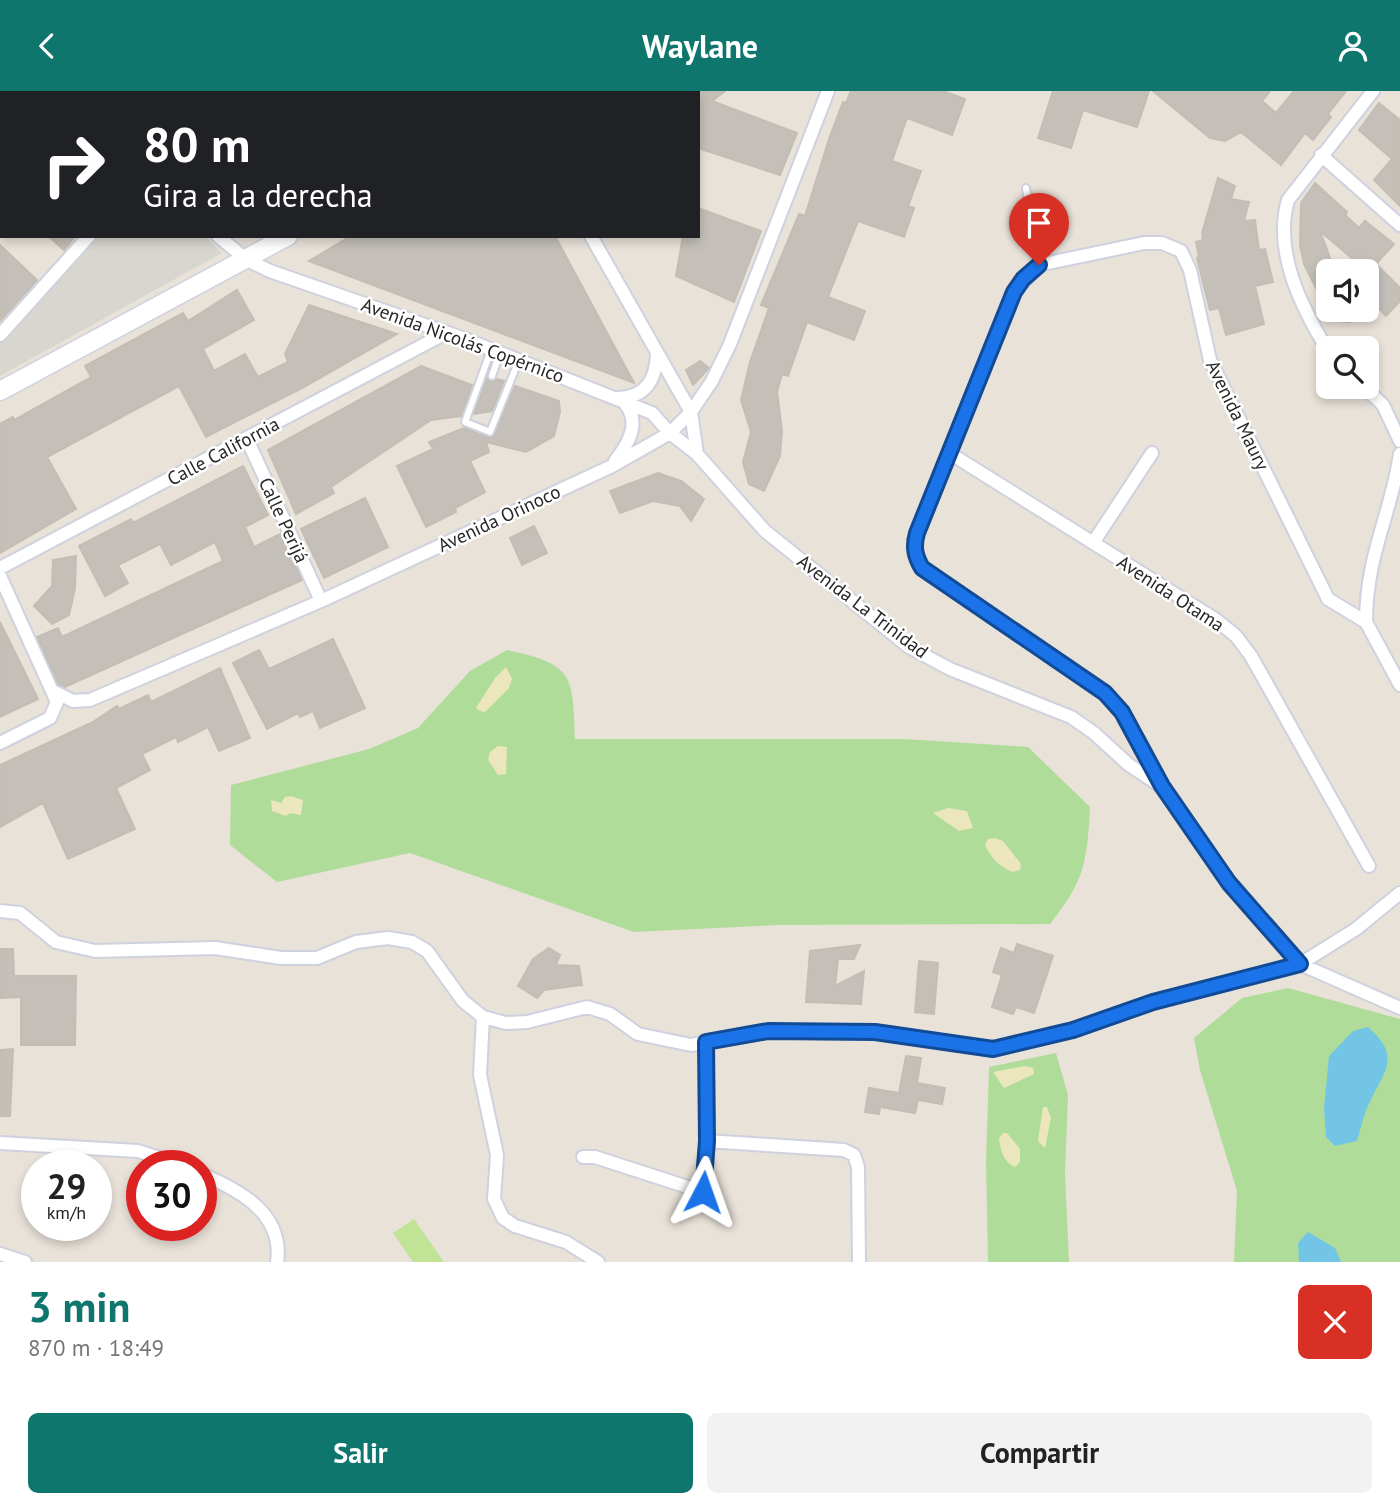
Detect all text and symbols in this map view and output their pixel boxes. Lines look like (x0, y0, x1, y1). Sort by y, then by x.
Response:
text: Waylane (642, 25, 758, 67)
icon: back (28, 27, 66, 65)
icon: person (1334, 27, 1372, 65)
text: 80 m (143, 112, 250, 176)
icon: right (28, 119, 119, 210)
text: Gira a la derecha (143, 174, 373, 216)
pin (1009, 193, 1069, 265)
icon: arrive (1020, 204, 1058, 242)
map controls (1316, 259, 1379, 399)
button: sound (1316, 259, 1379, 322)
street label: Avenida Nicolás Copérnico (358, 292, 568, 388)
button: search (1316, 336, 1379, 399)
street label: Avenida Maury (1201, 356, 1275, 474)
street label: Calle California (163, 411, 283, 491)
street label: Calle Perijá (254, 474, 314, 566)
street label: Avenida Orinoco (434, 479, 564, 557)
street label: Avenida La Trinidad (793, 549, 933, 663)
street label: Avenida Otama (1113, 549, 1229, 637)
speed limit sign: 30 (126, 1150, 217, 1241)
position arrow (666, 1155, 740, 1229)
text: 29 (47, 1163, 86, 1209)
text: km/h (47, 1201, 86, 1224)
text: 3 min (28, 1279, 130, 1334)
button: close (1298, 1285, 1372, 1359)
text: 870 m · 18:49 (28, 1333, 164, 1362)
button: Salir (28, 1413, 693, 1493)
button: Compartir (707, 1413, 1372, 1493)

